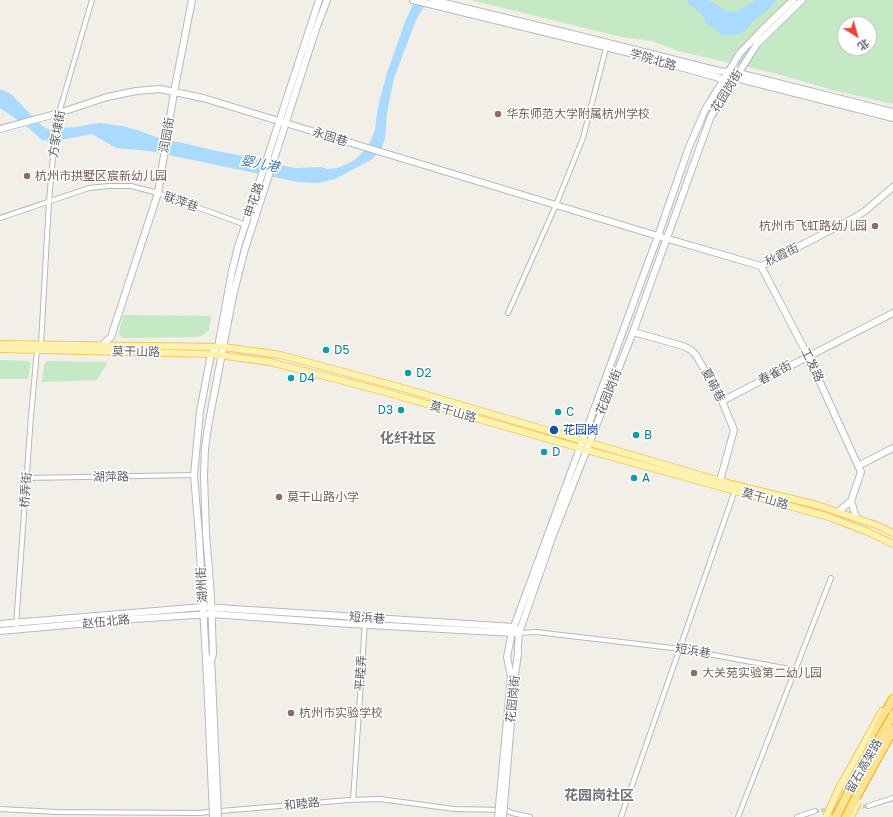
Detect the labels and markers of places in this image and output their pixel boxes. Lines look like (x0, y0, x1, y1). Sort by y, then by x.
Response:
place label: 华东师范大学附属杭州学校 (506, 107, 650, 121)
marker: 华东师范大学附属杭州学校 (493, 109, 503, 119)
place label: 杭州市拱墅区宸新幼儿园 (35, 169, 167, 183)
marker: 杭州市拱墅区宸新幼儿园 (22, 171, 32, 181)
place label: 杭州市飞虹路幼儿园 (759, 219, 867, 233)
marker: 杭州市飞虹路幼儿园 (870, 221, 880, 231)
place label: D5 (334, 343, 349, 357)
marker: D5 (321, 345, 331, 355)
place label: D2 (416, 366, 431, 380)
marker: D2 (403, 368, 413, 378)
place label: D4 (299, 371, 315, 385)
marker: D4 (286, 373, 296, 383)
place label: D3 (378, 403, 393, 417)
marker: D3 (396, 405, 406, 415)
place label: C (566, 405, 574, 419)
marker: C (553, 407, 563, 417)
place label: 花园岗 (563, 423, 599, 437)
marker: 花园岗 (548, 424, 560, 436)
place label: B (644, 428, 652, 442)
marker: B (631, 430, 641, 440)
place label: D (552, 445, 560, 459)
marker: D (539, 447, 549, 457)
place label: A (642, 471, 650, 485)
marker: A (629, 473, 639, 483)
place label: 莫干山路小学 (287, 490, 359, 504)
marker: 莫干山路小学 (274, 492, 284, 502)
place label: 大关苑实验第二幼儿园 (702, 666, 822, 680)
marker: 大关苑实验第二幼儿园 (689, 668, 699, 678)
place label: 杭州市实验学校 (299, 706, 383, 720)
marker: 杭州市实验学校 (286, 708, 296, 718)

